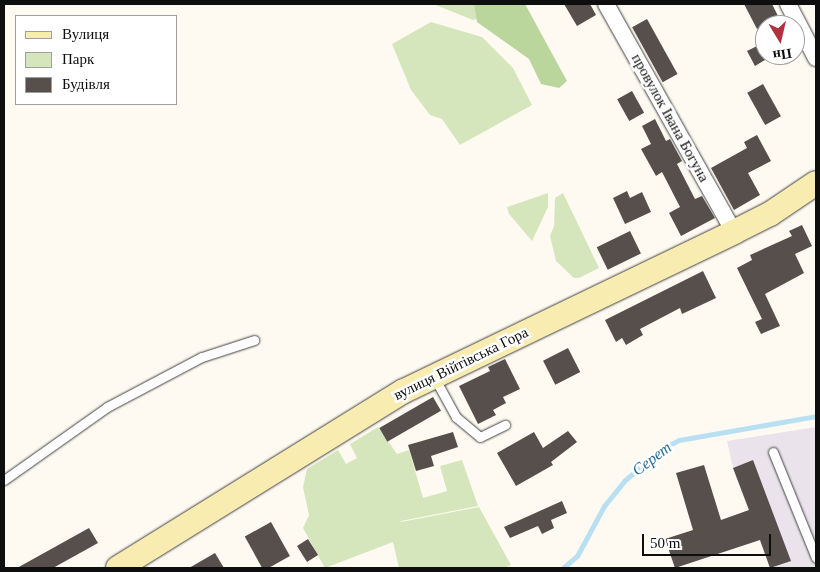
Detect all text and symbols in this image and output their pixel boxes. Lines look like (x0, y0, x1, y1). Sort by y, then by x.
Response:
legend (15, 15, 178, 105)
north arrow (755, 15, 805, 65)
text: Вулиця (62, 26, 109, 42)
text: Пн (772, 45, 793, 63)
text: Парк (62, 51, 94, 67)
street label: провулок Івана Богуна (627, 51, 713, 185)
text: Будівля (62, 76, 110, 92)
street label: вулиця Війтівська Гора (391, 324, 531, 404)
water label: Серет (629, 438, 675, 480)
scale bar (645, 524, 774, 556)
text: 50 m (650, 535, 680, 551)

